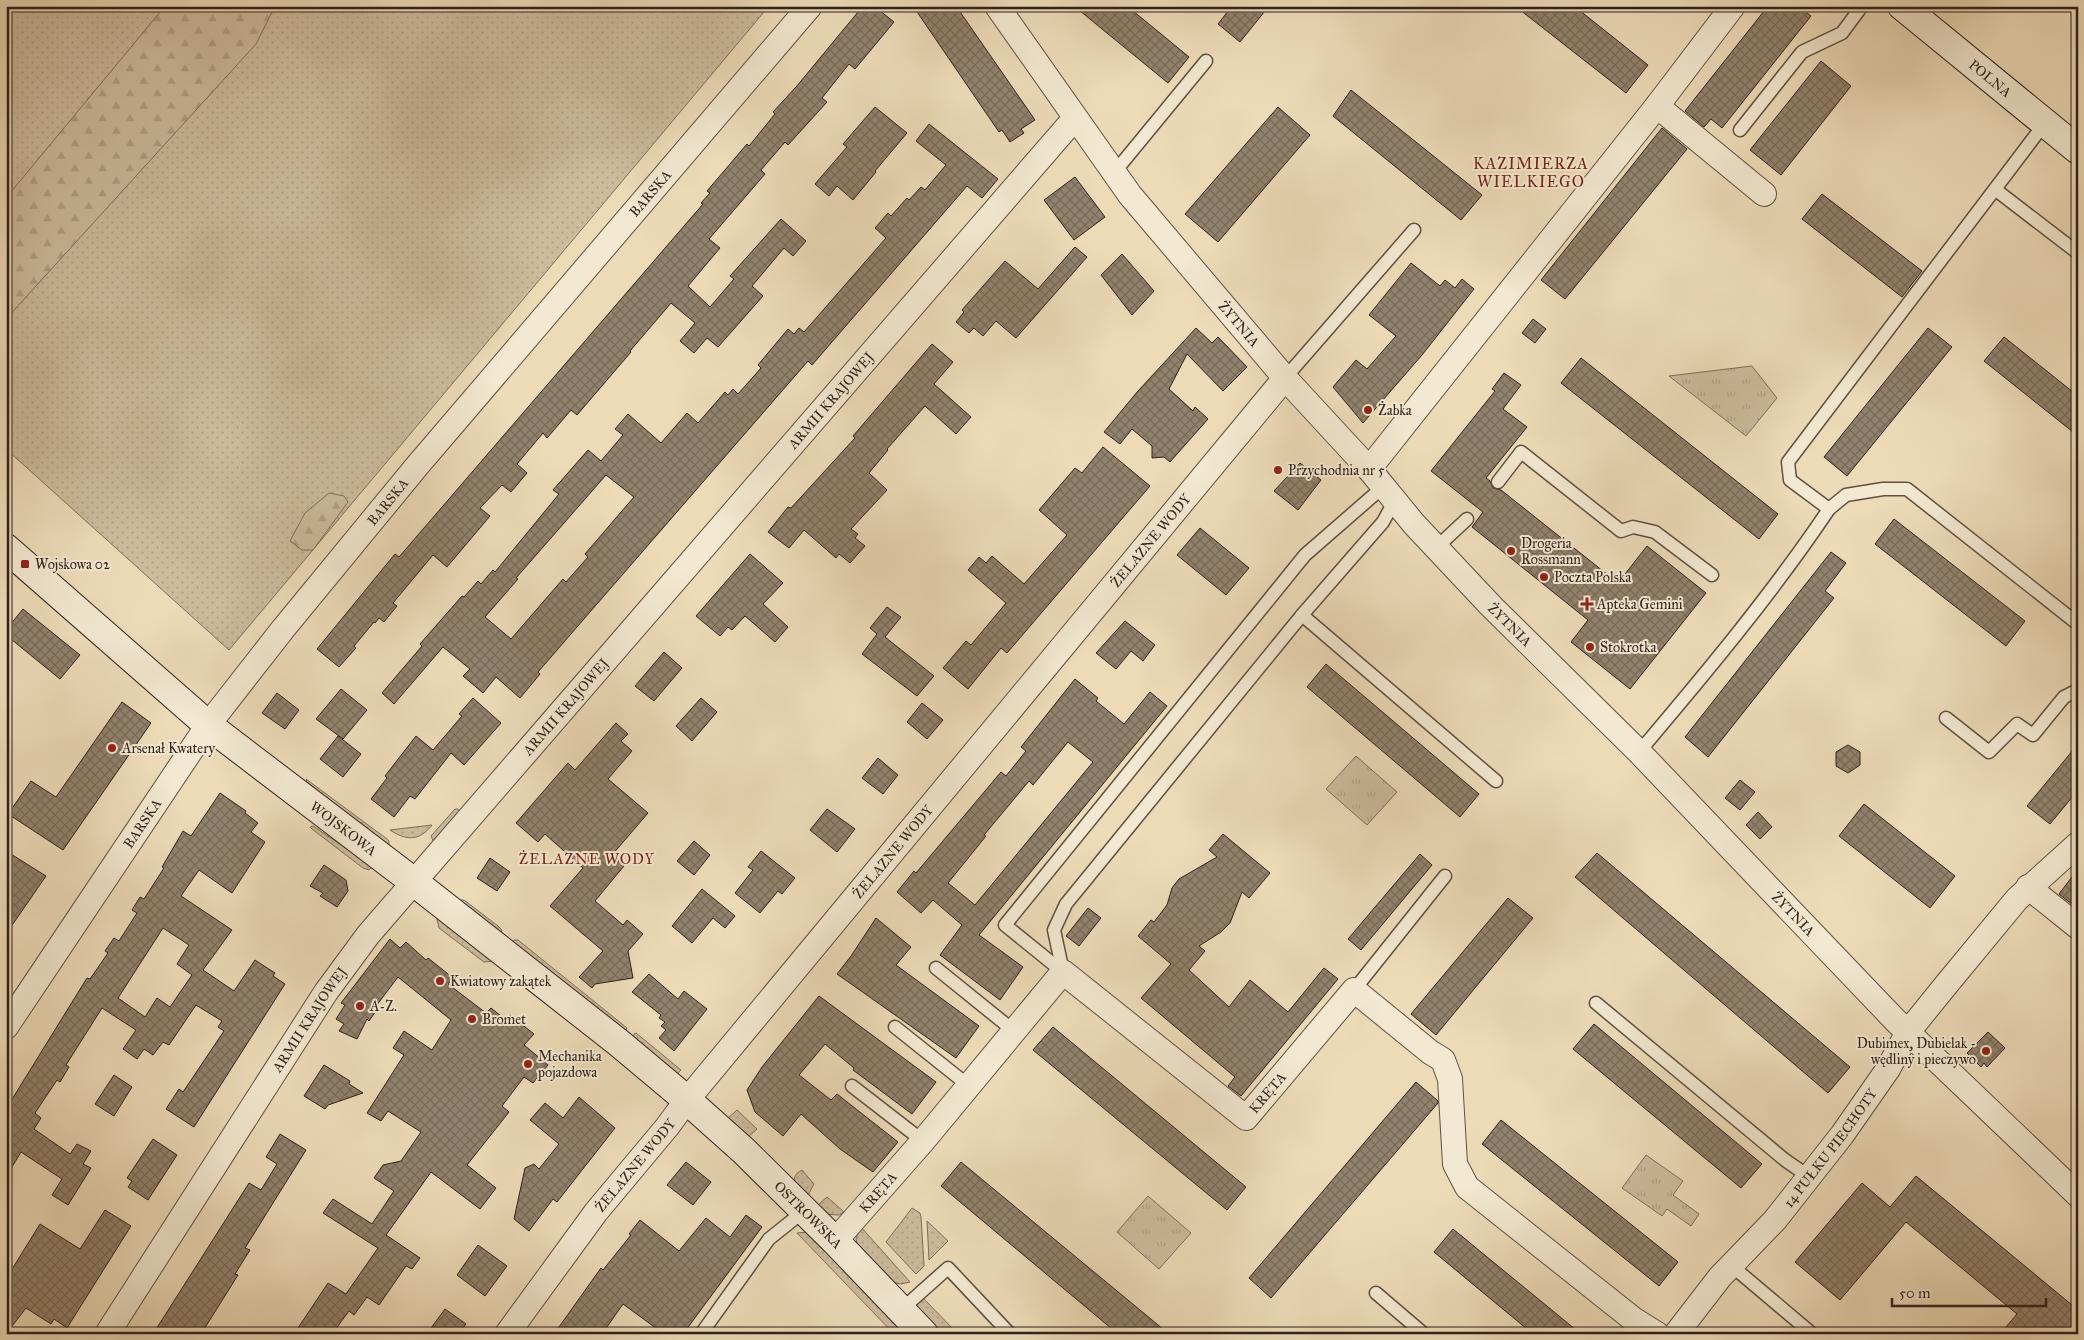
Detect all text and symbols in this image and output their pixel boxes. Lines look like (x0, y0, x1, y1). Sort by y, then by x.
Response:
street label: POLNA (1965, 56, 2015, 101)
district label: KAZIMIERZA WIELKIEGO (1473, 154, 1589, 191)
street label: BARSKA (626, 166, 675, 220)
street label: ŻYTNIA (1215, 297, 1263, 351)
street label: ARMII KRAJOWEJ (784, 349, 879, 453)
place label: Żabka (1378, 401, 1412, 419)
marker: Żabka (1362, 404, 1374, 416)
place label: Przychodnia nr 5 (1288, 462, 1385, 479)
marker: Przychodnia nr 5 (1272, 464, 1284, 476)
street label: BARSKA (364, 475, 413, 529)
street label: ŻELAZNE WODY (1107, 490, 1195, 591)
place label: Drogeria Rossmann (1521, 535, 1581, 568)
marker: Drogeria Rossmann (1505, 545, 1517, 557)
place label: Wojskowa 02 (35, 556, 110, 573)
marker: Wojskowa 02 (19, 558, 31, 570)
place label: Poczta Polska (1554, 569, 1631, 586)
marker: Poczta Polska (1538, 571, 1550, 583)
place label: Apteka Gemini (1596, 596, 1683, 613)
marker: Apteka Gemini (1581, 598, 1593, 610)
street label: ŻYTNIA (1484, 599, 1535, 651)
place label: Stokrotka (1600, 639, 1656, 656)
marker: Stokrotka (1584, 641, 1596, 653)
street label: ARMII KRAJOWEJ (519, 655, 614, 760)
place label: Arsenał Kwatery (121, 740, 215, 757)
marker: Arsenał Kwatery (106, 742, 118, 754)
street label: BARSKA (120, 795, 166, 852)
street label: WOJSKOWA (307, 798, 380, 860)
street label: ŻELAZNE WODY (849, 801, 937, 902)
district label: ŻELAZNE WODY (519, 850, 655, 868)
street label: ŻYTNIA (1768, 888, 1819, 940)
street label: ARMII KRAJOWEJ (268, 964, 352, 1076)
place label: Kwiatowy zakątek (450, 973, 552, 990)
marker: Kwiatowy zakątek (434, 975, 446, 987)
place label: A-Z. (369, 998, 397, 1015)
marker: A-Z. (354, 1000, 366, 1012)
place label: Bromet (482, 1011, 526, 1028)
marker: Bromet (466, 1013, 478, 1025)
place label: Dubimex, Dubielak - wędliny i pieczywo (1857, 1035, 1976, 1068)
marker: Dubimex, Dubielak - wędliny i pieczywo (1980, 1045, 1992, 1057)
place label: Mechanika pojazdowa (537, 1048, 602, 1081)
marker: Mechanika pojazdowa (522, 1058, 534, 1070)
street label: KRĘTA (1246, 1068, 1290, 1117)
street label: 14 PUŁKU PIECHOTY (1780, 1085, 1881, 1211)
street label: ŻELAZNE WODY (591, 1115, 680, 1216)
street label: KRĘTA (856, 1168, 901, 1216)
street label: OSTROWSKA (770, 1178, 846, 1253)
scale bar (1892, 1275, 2045, 1307)
text: 50 m (1899, 1284, 1931, 1302)

